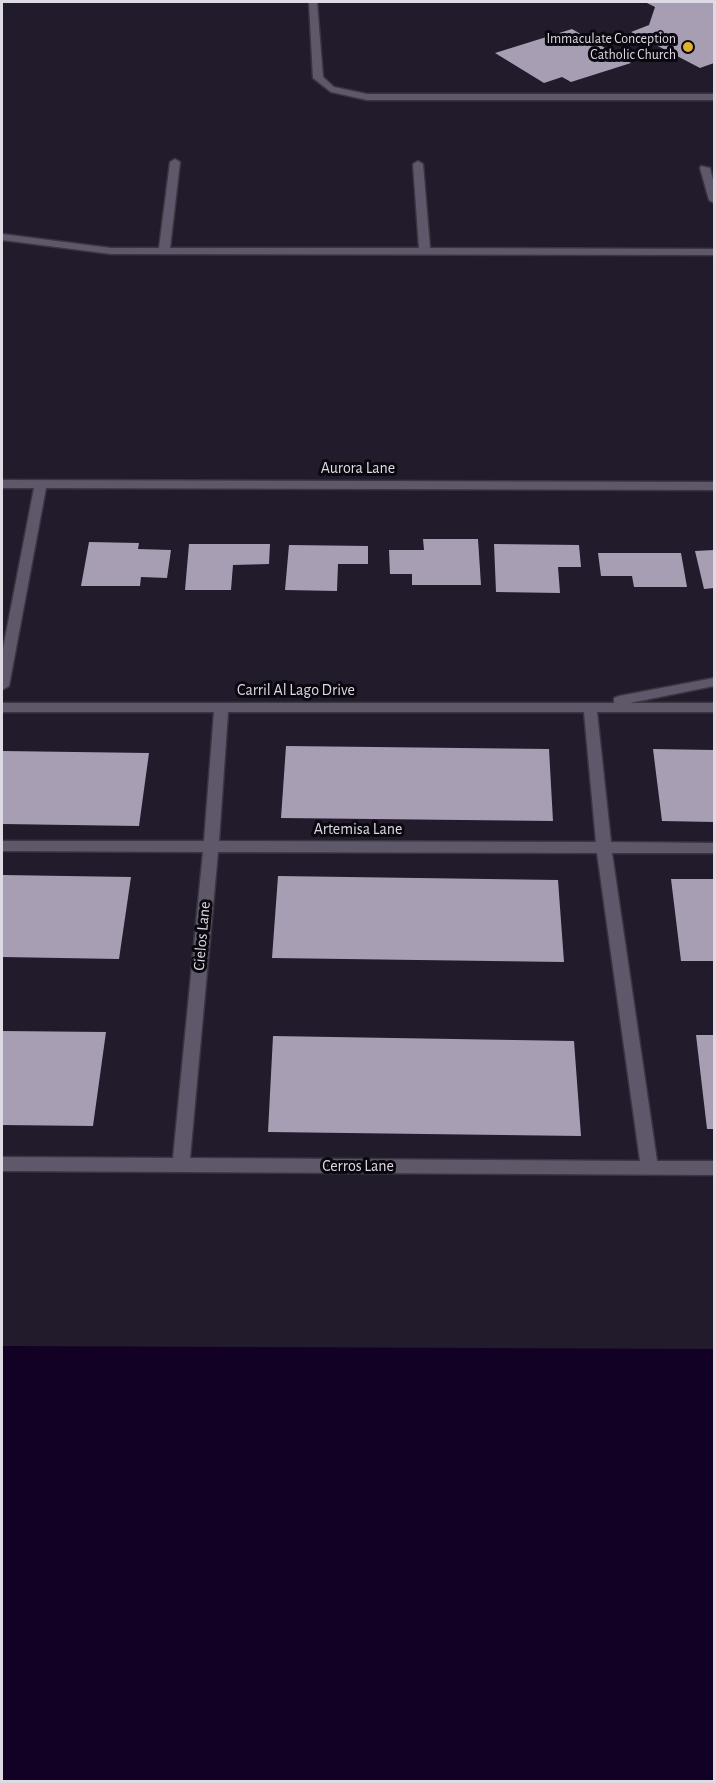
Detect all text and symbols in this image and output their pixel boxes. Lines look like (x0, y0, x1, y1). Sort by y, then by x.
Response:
place label: Immaculate Conception Catholic Church (546, 31, 676, 63)
marker: Immaculate Conception Catholic Church (681, 40, 695, 54)
street label: Aurora Lane (321, 458, 395, 478)
street label: Carril Al Lago Drive (237, 680, 355, 700)
street label: Artemisa Lane (314, 819, 402, 839)
street label: Cielos Lane (189, 901, 215, 971)
street label: Cerros Lane (322, 1156, 394, 1176)

